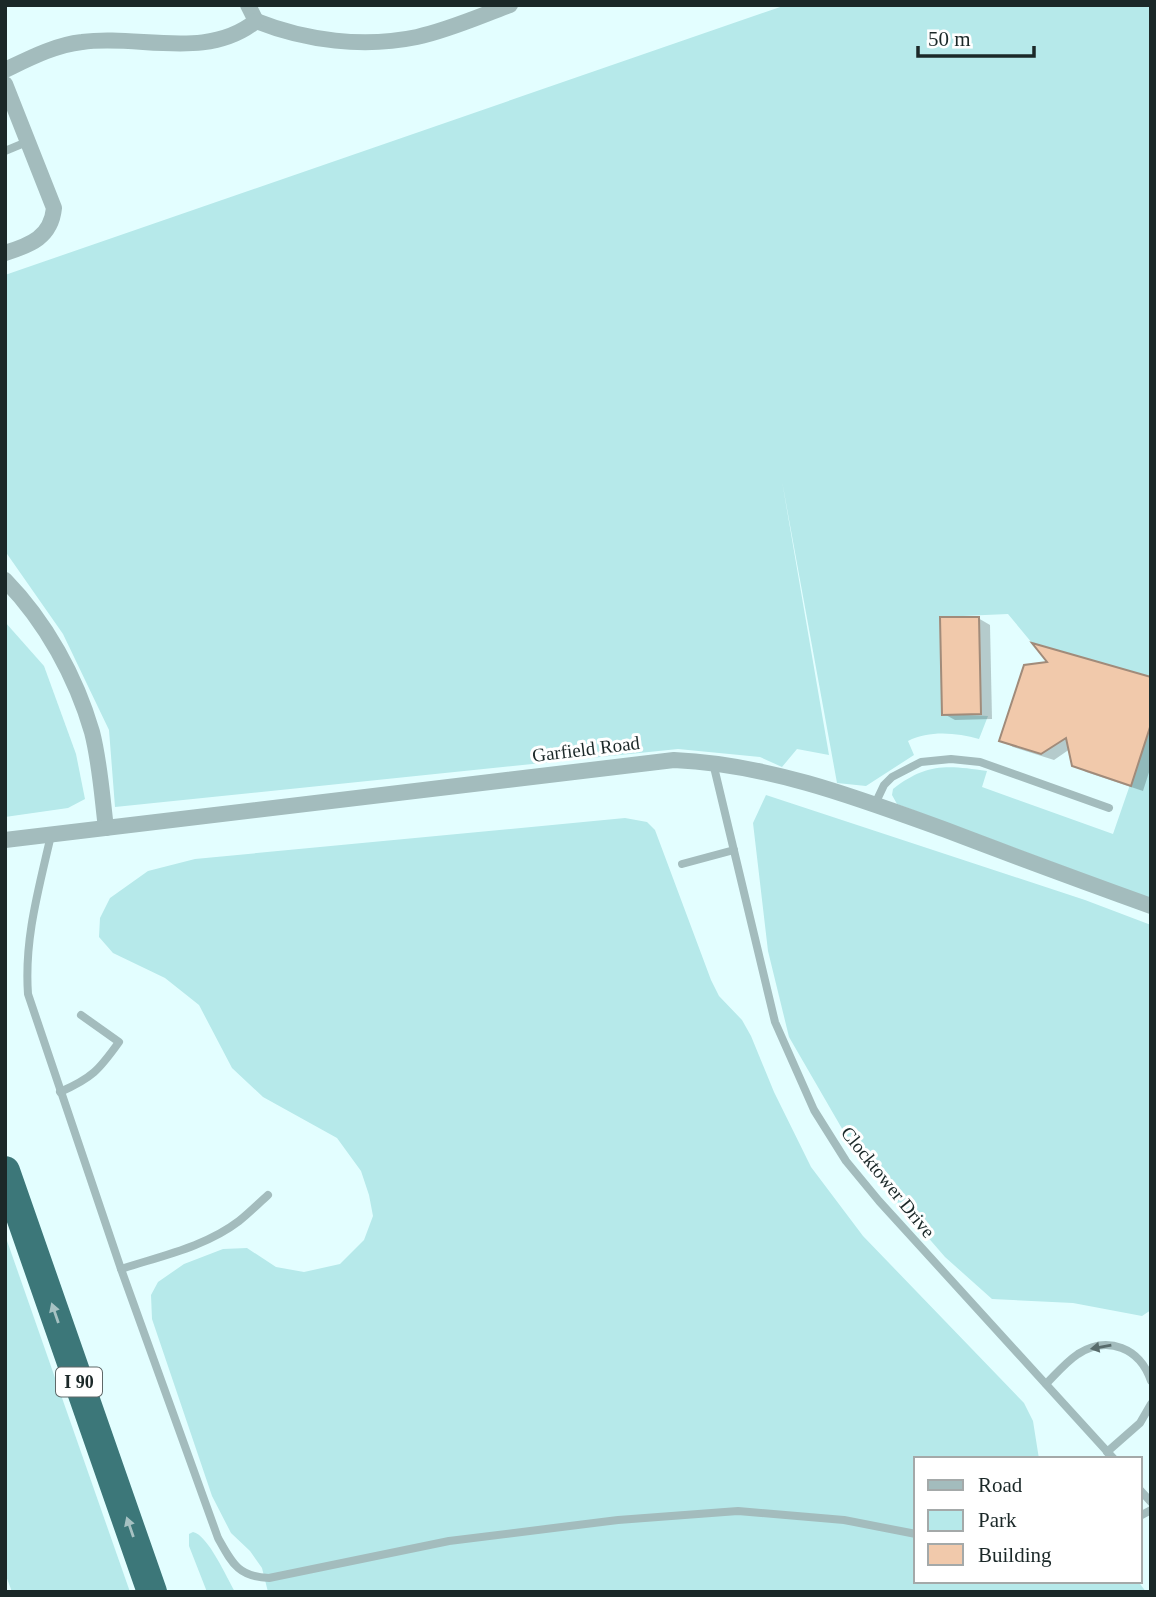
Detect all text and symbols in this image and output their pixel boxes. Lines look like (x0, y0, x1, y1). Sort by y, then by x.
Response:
scale bar (918, 14, 1034, 58)
text: 50 m (928, 27, 971, 51)
street label: Garfield Road (531, 732, 641, 766)
street label: Clocktower Drive (837, 1122, 939, 1242)
one-way arrow (49, 1302, 60, 1323)
one-way arrow (1090, 1342, 1112, 1353)
road number: I 90 (56, 1367, 102, 1396)
legend (914, 1457, 1142, 1583)
text: Road (978, 1473, 1023, 1497)
text: Park (978, 1508, 1017, 1532)
one-way arrow (124, 1517, 135, 1538)
text: Building (978, 1543, 1052, 1567)

